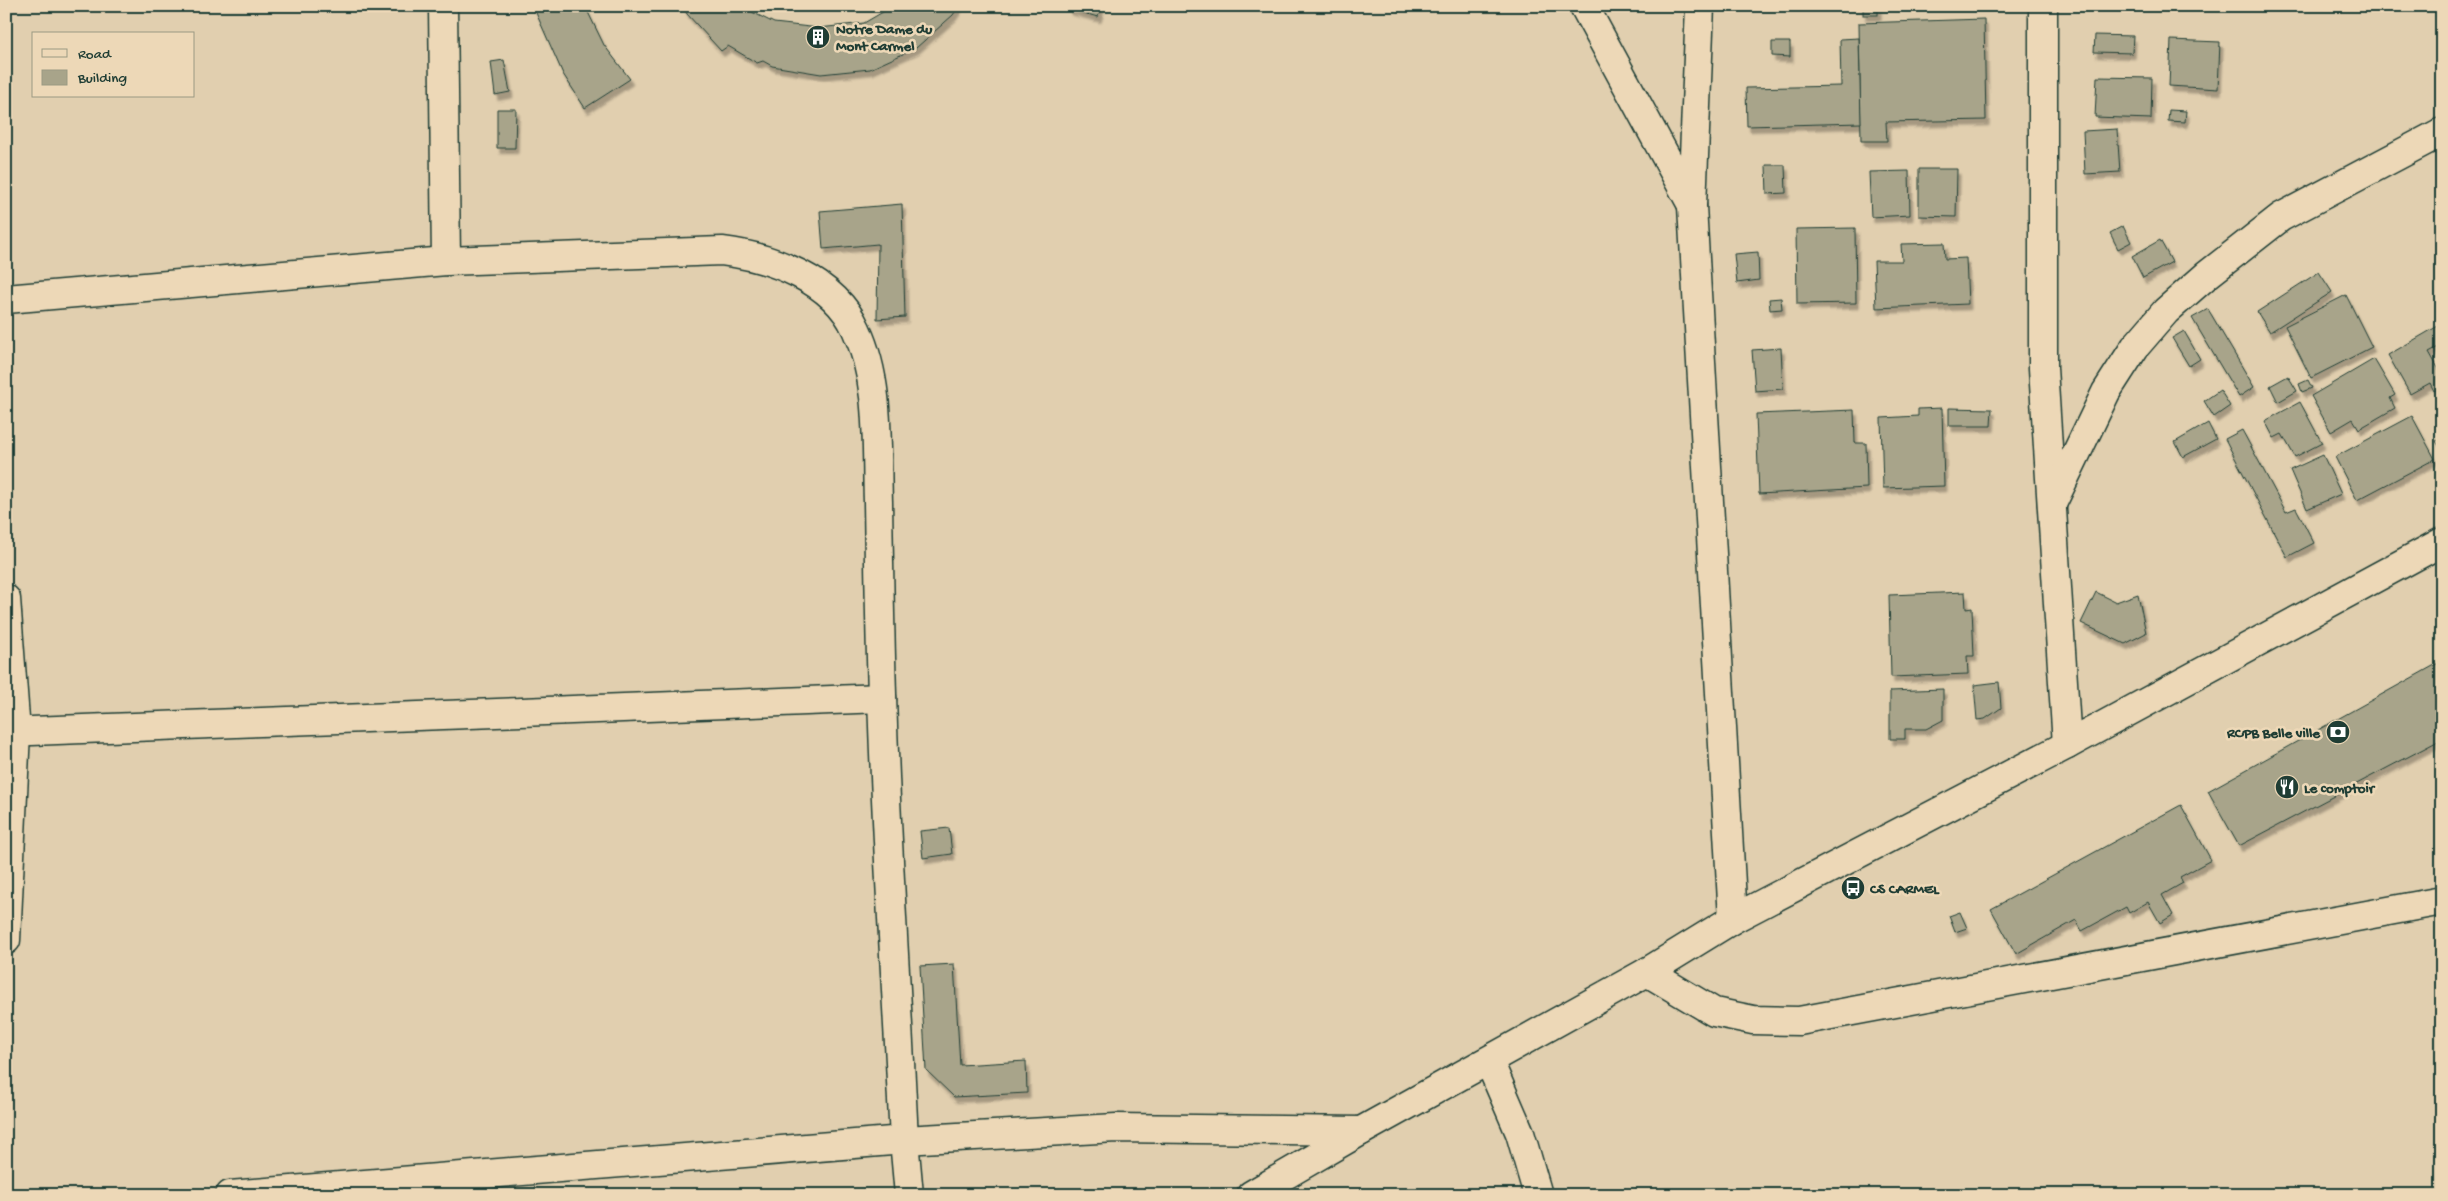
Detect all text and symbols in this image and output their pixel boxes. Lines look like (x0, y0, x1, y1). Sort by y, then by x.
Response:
place label: Notre Dame du Mont Carmel (836, 21, 933, 56)
building icon: Notre Dame du Mont Carmel (805, 24, 831, 50)
legend (32, 32, 195, 98)
text: Road (78, 46, 112, 64)
text: Building (77, 70, 127, 88)
bank icon: RCPB Belle ville (2325, 719, 2351, 745)
place label: RCPB Belle ville (2226, 725, 2321, 743)
restaurant icon: Le comptoir (2274, 774, 2300, 800)
place label: Le comptoir (2304, 780, 2376, 798)
bus stop icon: CS CARMEL (1840, 875, 1866, 901)
place label: CS CARMEL (1869, 881, 1940, 899)

